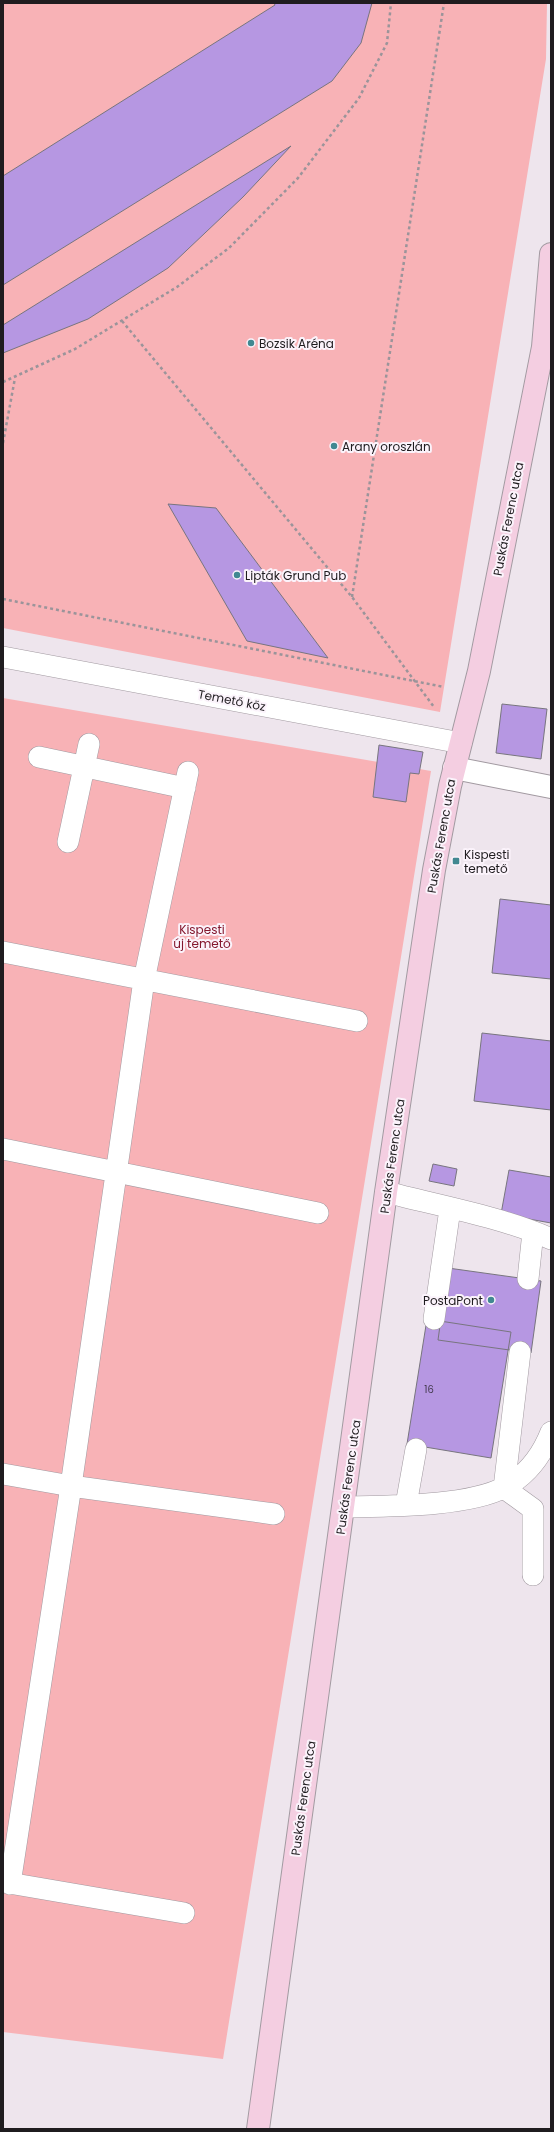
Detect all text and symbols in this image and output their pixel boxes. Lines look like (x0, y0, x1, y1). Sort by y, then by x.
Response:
place label: Bozsik Aréna (259, 335, 334, 352)
marker: Bozsik Aréna (246, 338, 256, 348)
place label: Arany oroszlán (342, 438, 431, 455)
marker: Arany oroszlán (329, 441, 339, 451)
street label: Puskás Ferenc utca (489, 461, 527, 577)
place label: Lipták Grund Pub (245, 567, 346, 584)
marker: Lipták Grund Pub (232, 570, 242, 580)
street label: Temető köz (197, 685, 267, 715)
street label: Puskás Ferenc utca (423, 778, 459, 894)
place label: Kispesti temető (464, 846, 510, 877)
marker: Kispesti temető (451, 856, 461, 866)
park label: Kispesti új temető (173, 921, 231, 952)
street label: Puskás Ferenc utca (376, 1098, 408, 1214)
place label: PostaPont (423, 1292, 483, 1309)
marker: PostaPont (486, 1295, 496, 1305)
house number: 16 (424, 1382, 434, 1397)
street label: Puskás Ferenc utca (332, 1419, 364, 1535)
street label: Puskás Ferenc utca (287, 1740, 319, 1856)

